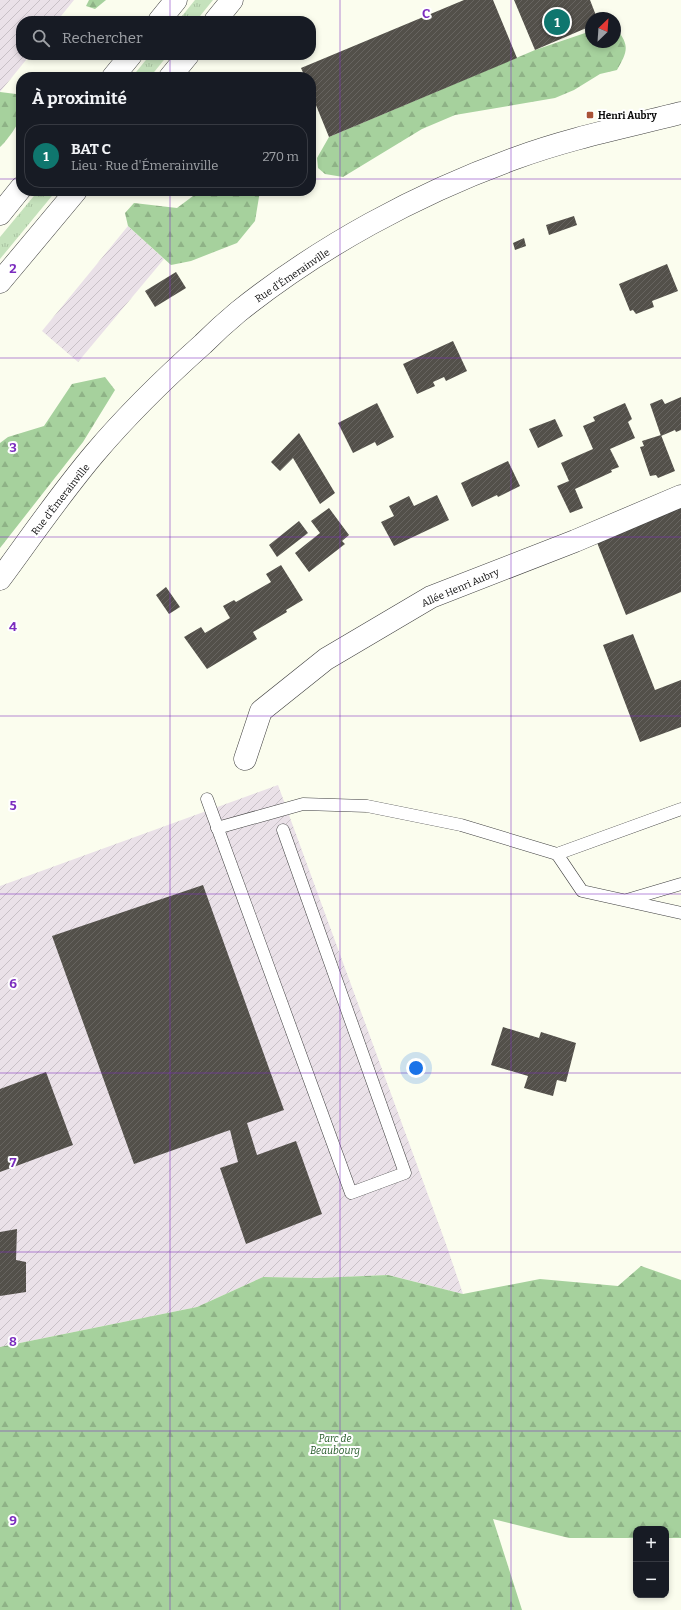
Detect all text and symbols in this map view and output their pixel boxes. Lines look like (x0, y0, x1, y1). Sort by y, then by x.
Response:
text: C (422, 6, 430, 21)
pin: 1 (544, 7, 570, 37)
north arrow (585, 12, 621, 48)
search box (16, 16, 316, 60)
icon: search (30, 27, 52, 49)
text: Rechercher (62, 29, 143, 47)
text: À proximité (32, 88, 127, 109)
marker: Henri Aubry (585, 110, 595, 120)
place label: Henri Aubry (598, 110, 657, 122)
text: BAT C (71, 140, 111, 158)
text: 1 (43, 149, 49, 164)
text: 270 m (262, 149, 299, 164)
text: Lieu · Rue d'Émerainville (71, 158, 218, 173)
street label: Rue d'Émerainville (252, 245, 332, 305)
text: 2 (9, 261, 17, 276)
text: 3 (9, 440, 17, 455)
street label: Rue d'Émerainville (28, 460, 92, 538)
street label: Allée Henri Aubry (420, 566, 502, 610)
text: 4 (9, 619, 17, 634)
text: 5 (9, 798, 17, 813)
text: 6 (9, 976, 17, 991)
your location (406, 1058, 426, 1078)
text: 7 (10, 1155, 17, 1170)
text: 8 (9, 1334, 17, 1349)
park label: Parc de Beaubourg (310, 1433, 360, 1457)
text: 9 (9, 1513, 17, 1528)
map controls (633, 1526, 669, 1598)
button: + (633, 1526, 669, 1562)
button: − (633, 1562, 669, 1598)

